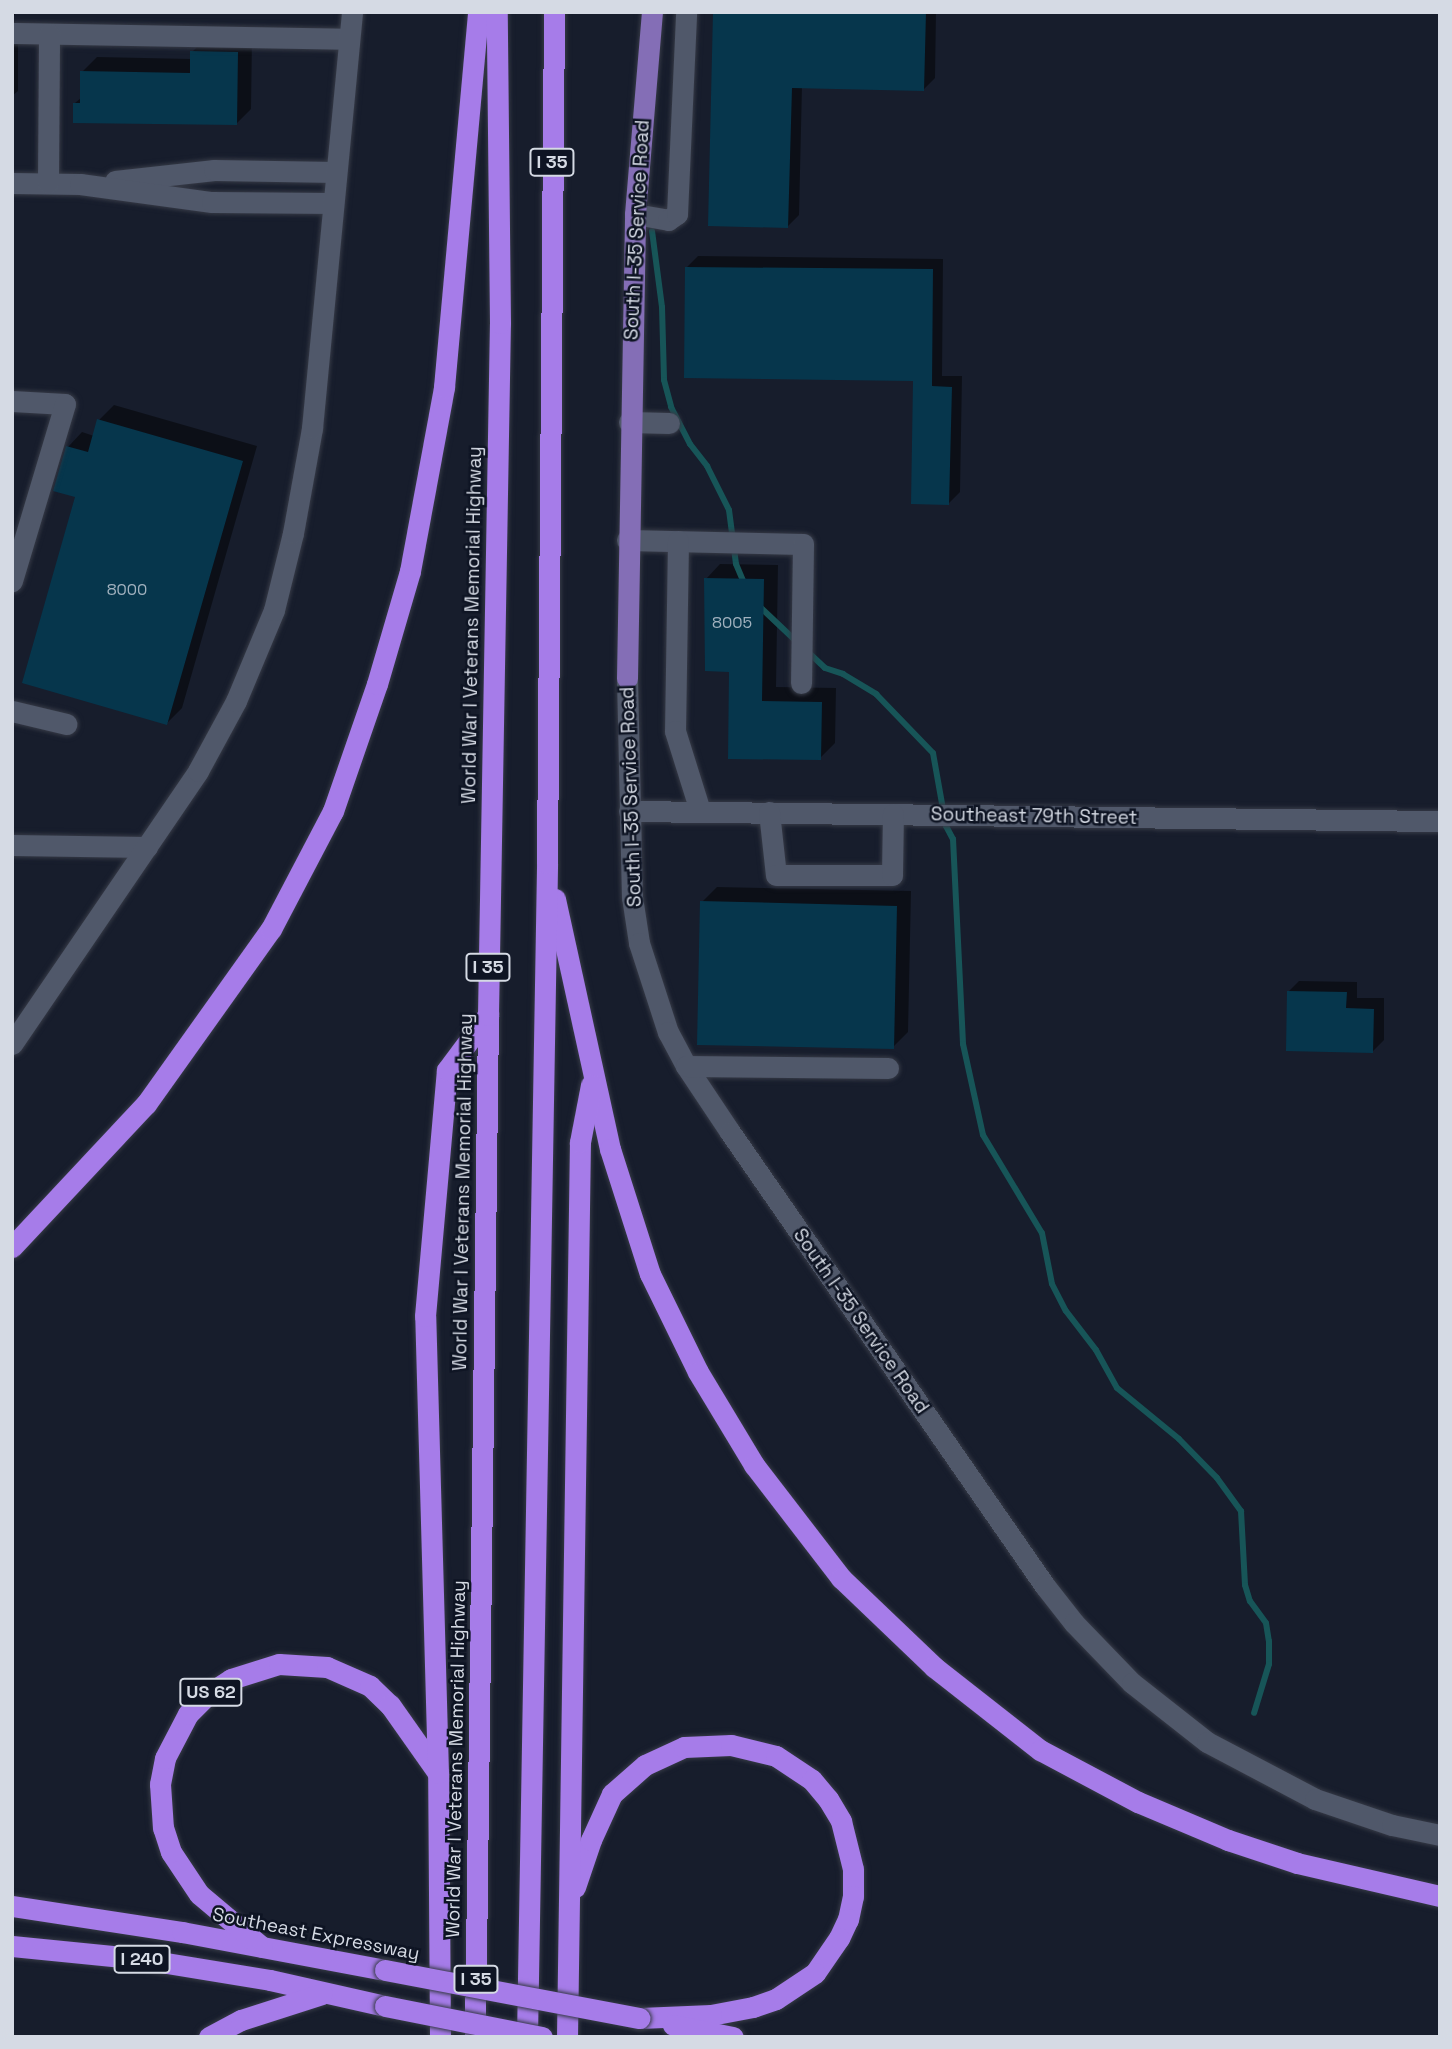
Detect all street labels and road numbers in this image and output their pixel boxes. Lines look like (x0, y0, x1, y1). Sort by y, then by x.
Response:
street label: South I-35 Service Road (620, 119, 654, 341)
road number: I 35 (529, 148, 575, 176)
street label: World War I Veterans Memorial Highway (457, 446, 487, 804)
street label: South I-35 Service Road (616, 686, 646, 908)
street label: Southeast 79th Street (931, 803, 1137, 829)
road number: I 35 (465, 952, 511, 982)
street label: World War I Veterans Memorial Highway (448, 1013, 478, 1371)
street label: South I-35 Service Road (788, 1224, 934, 1418)
street label: World War I Veterans Memorial Highway (441, 1580, 471, 1938)
road number: US 62 (178, 1678, 244, 1707)
street label: Southeast Expressway (211, 1903, 421, 1965)
road number: I 240 (112, 1944, 172, 1973)
road number: I 35 (453, 1965, 499, 1994)

